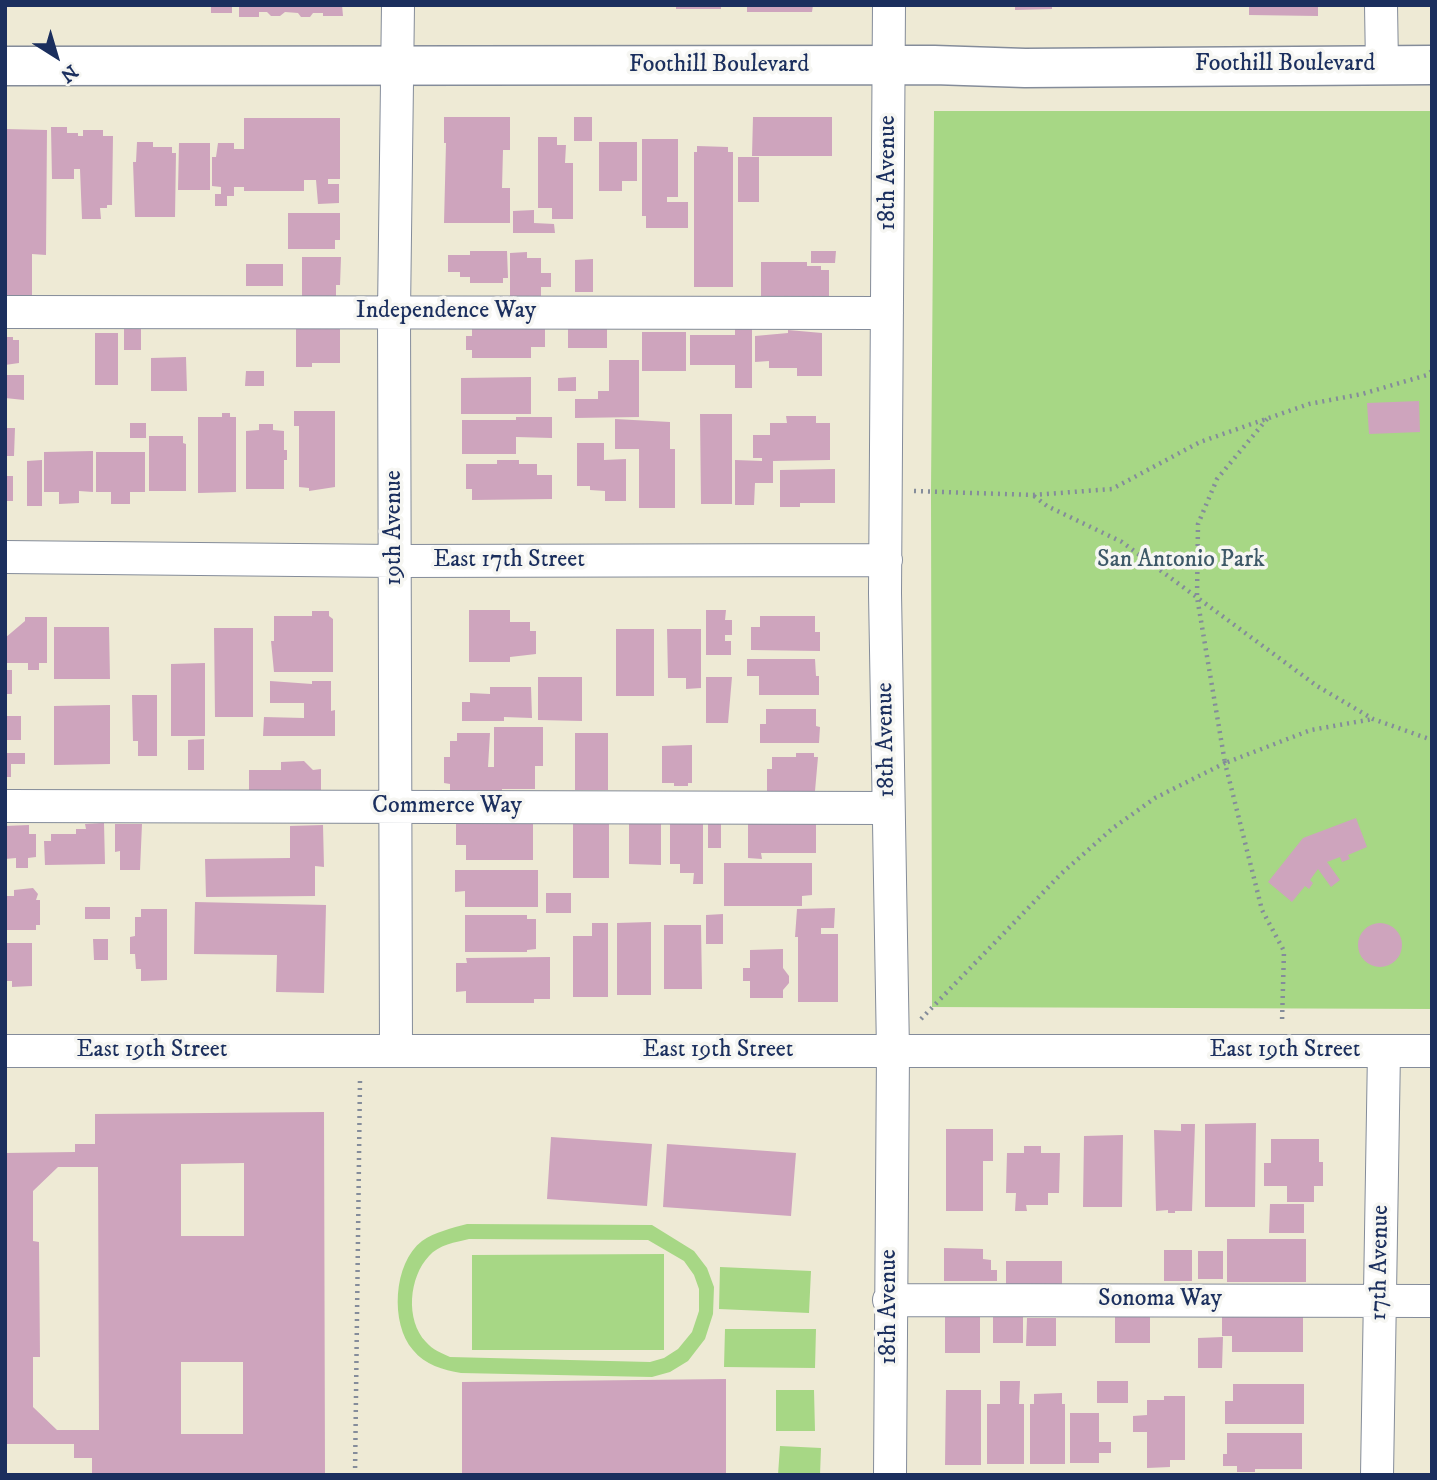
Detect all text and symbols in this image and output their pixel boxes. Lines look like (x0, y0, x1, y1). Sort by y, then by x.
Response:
north arrow (21, 21, 91, 91)
street label: Foothill Boulevard (1195, 51, 1375, 79)
street label: Foothill Boulevard (629, 52, 809, 80)
text: N (56, 59, 82, 87)
street label: 18th Avenue (875, 115, 903, 231)
street label: Independence Way (356, 298, 536, 326)
street label: 19th Avenue (381, 470, 409, 586)
street label: East 17th Street (433, 547, 585, 575)
park label: San Antonio Park (1097, 547, 1265, 575)
street label: 18th Avenue (872, 682, 902, 798)
street label: Commerce Way (372, 793, 522, 821)
street label: East 19th Street (77, 1037, 227, 1065)
street label: East 19th Street (643, 1037, 793, 1065)
street label: East 19th Street (1210, 1037, 1360, 1065)
street label: 17th Avenue (1366, 1205, 1396, 1321)
street label: 18th Avenue (876, 1249, 904, 1365)
street label: Sonoma Way (1098, 1286, 1222, 1314)

